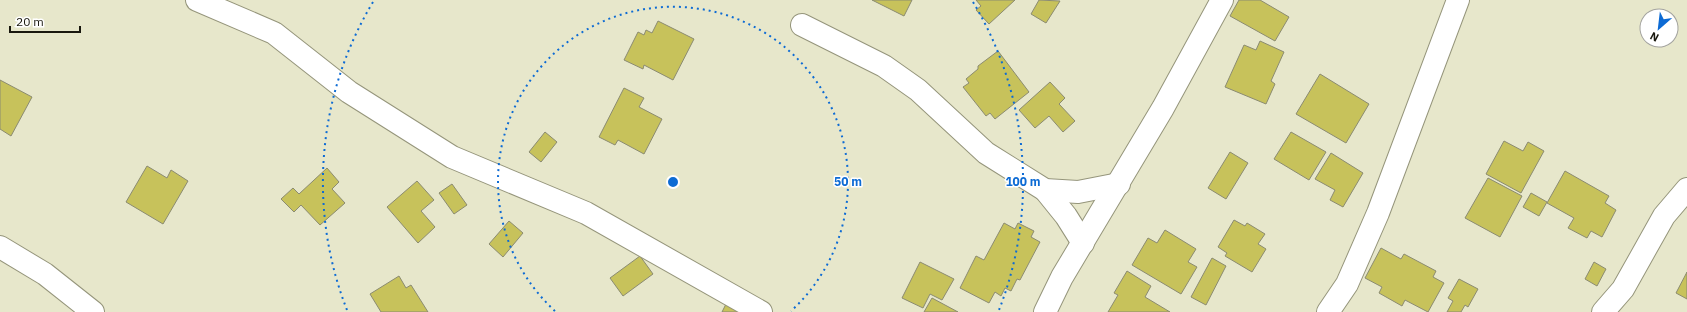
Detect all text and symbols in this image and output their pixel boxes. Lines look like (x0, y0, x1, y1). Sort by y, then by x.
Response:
scale bar (10, 8, 80, 34)
north arrow (1639, 8, 1679, 48)
text: 20 m (16, 14, 44, 29)
text: N (1647, 29, 1661, 45)
text: 50 m (834, 174, 862, 189)
text: 100 m (1005, 174, 1041, 189)
centre of rings (666, 175, 680, 189)

